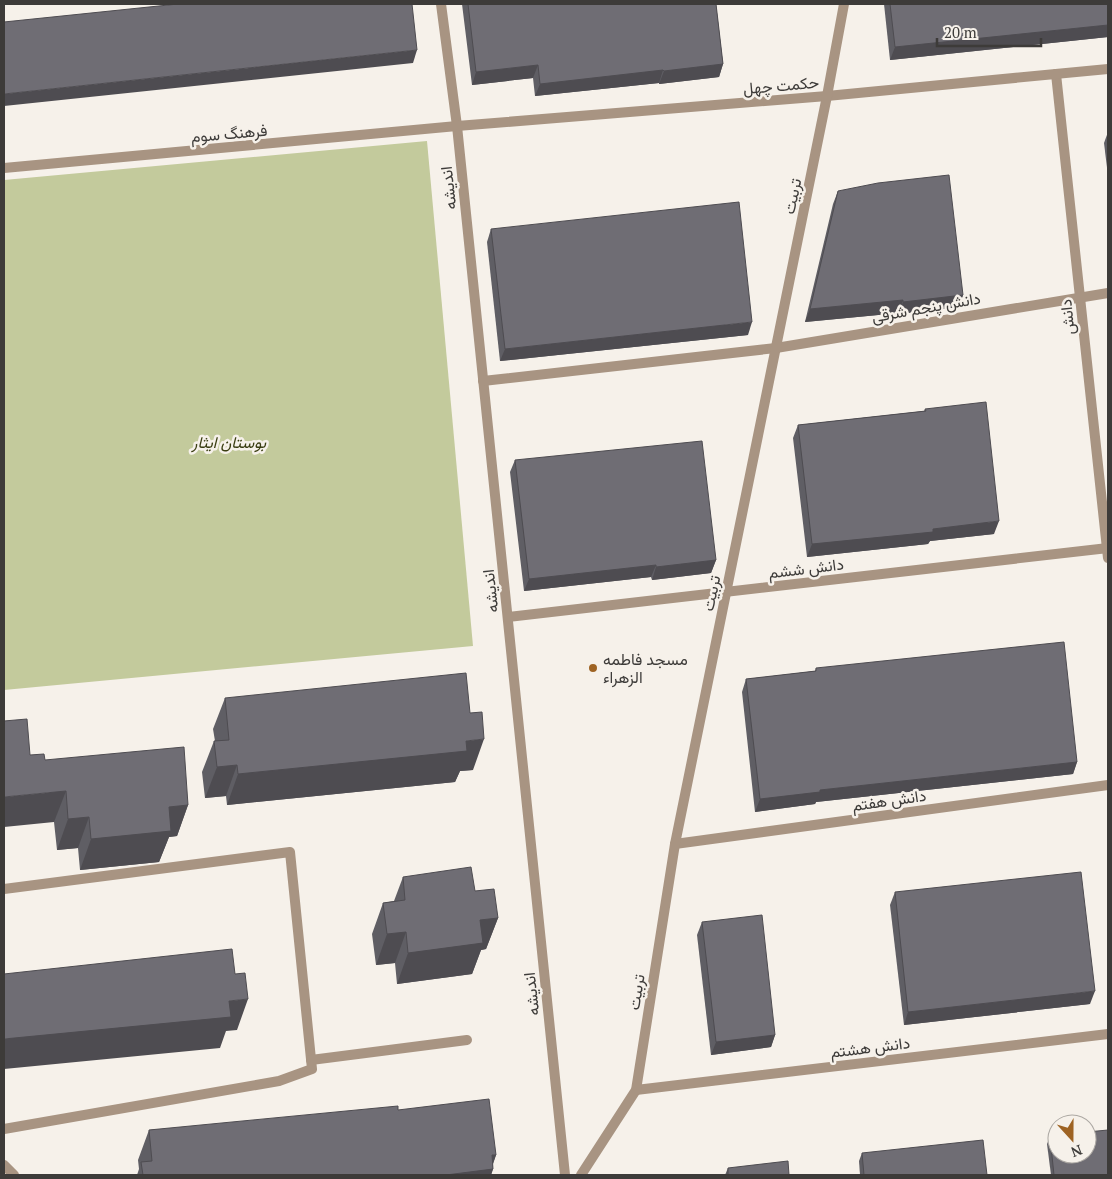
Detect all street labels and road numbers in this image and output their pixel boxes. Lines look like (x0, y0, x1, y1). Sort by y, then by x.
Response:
street label: حکمت چهل (742, 71, 820, 100)
street label: فرهنگ سوم (190, 119, 268, 147)
street label: اندیشه (435, 165, 461, 211)
street label: تربیت (777, 176, 807, 216)
street label: دانش پنجم شرقی (870, 287, 982, 328)
street label: دانش (1054, 298, 1080, 336)
street label: دانش ششم (767, 552, 845, 584)
street label: اندیشه (477, 568, 503, 614)
street label: تربیت (696, 573, 726, 613)
street label: دانش هفتم (851, 784, 927, 816)
street label: اندیشه (518, 971, 544, 1017)
street label: تربیت (622, 972, 650, 1012)
street label: دانش هشتم (829, 1031, 911, 1063)

